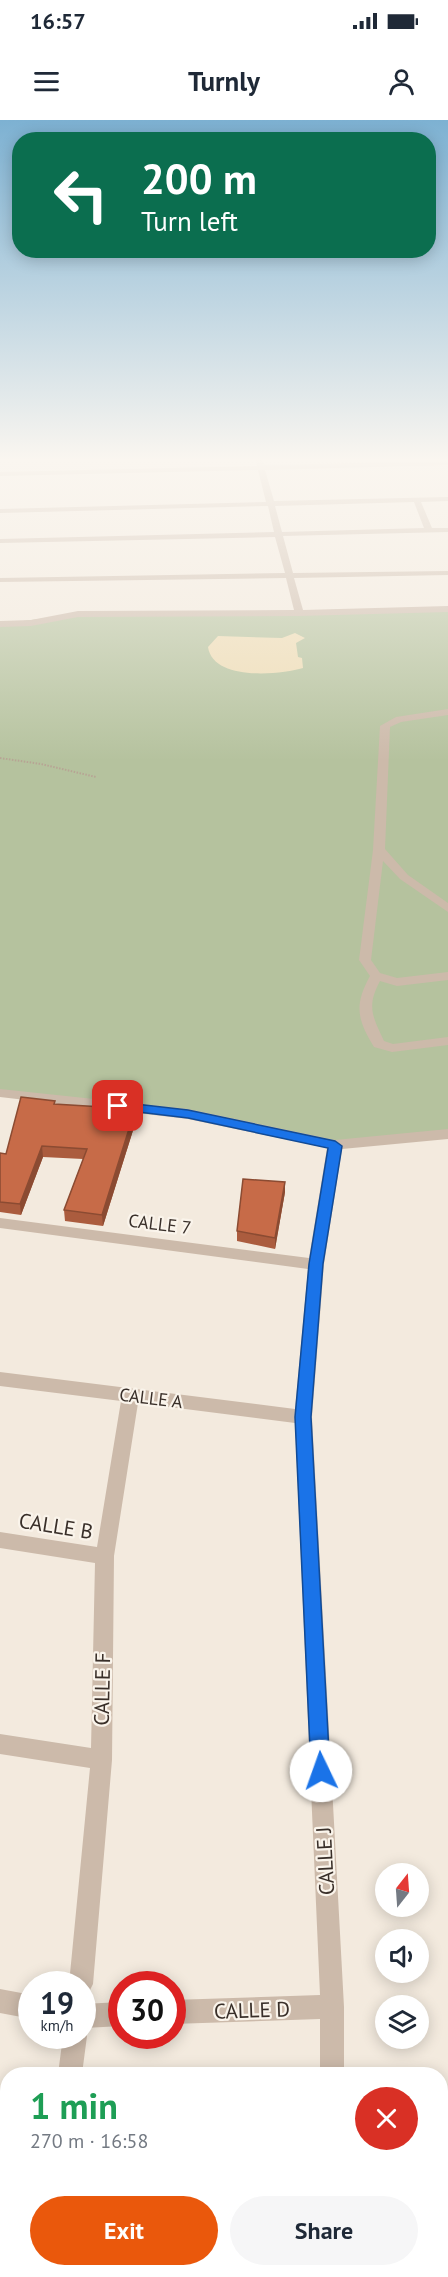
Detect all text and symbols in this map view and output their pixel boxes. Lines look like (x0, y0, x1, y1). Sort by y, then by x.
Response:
text: 16:57 (30, 7, 86, 35)
text: Turnly (188, 64, 260, 98)
icon: menu (30, 65, 63, 98)
icon: person (385, 65, 418, 98)
text: 200 m (141, 151, 257, 206)
icon: left (42, 156, 120, 234)
text: Turn left (141, 204, 238, 238)
pin (92, 1080, 143, 1131)
icon: arrive (101, 1089, 134, 1122)
street label: CALLE 7 (127, 1209, 193, 1239)
street label: CALLE A (118, 1383, 184, 1413)
street label: CALLE B (17, 1507, 95, 1545)
street label: CALLE F (88, 1652, 116, 1726)
position arrow (289, 1739, 353, 1803)
street label: CALLE J (310, 1826, 340, 1896)
north arrow (375, 1863, 429, 1917)
map controls (375, 1863, 429, 2049)
button: sound (375, 1929, 429, 1983)
speed limit sign: 30 (108, 1971, 186, 2049)
text: 19 (40, 1983, 74, 2022)
street label: CALLE D (214, 1995, 290, 2025)
button: layers (375, 1995, 429, 2049)
text: km/h (41, 2016, 73, 2035)
text: 1 min (30, 2082, 118, 2129)
button: close (355, 2087, 418, 2150)
text: 270 m · 16:58 (30, 2128, 148, 2154)
button: Exit (30, 2196, 218, 2265)
button: Share (230, 2196, 418, 2265)

